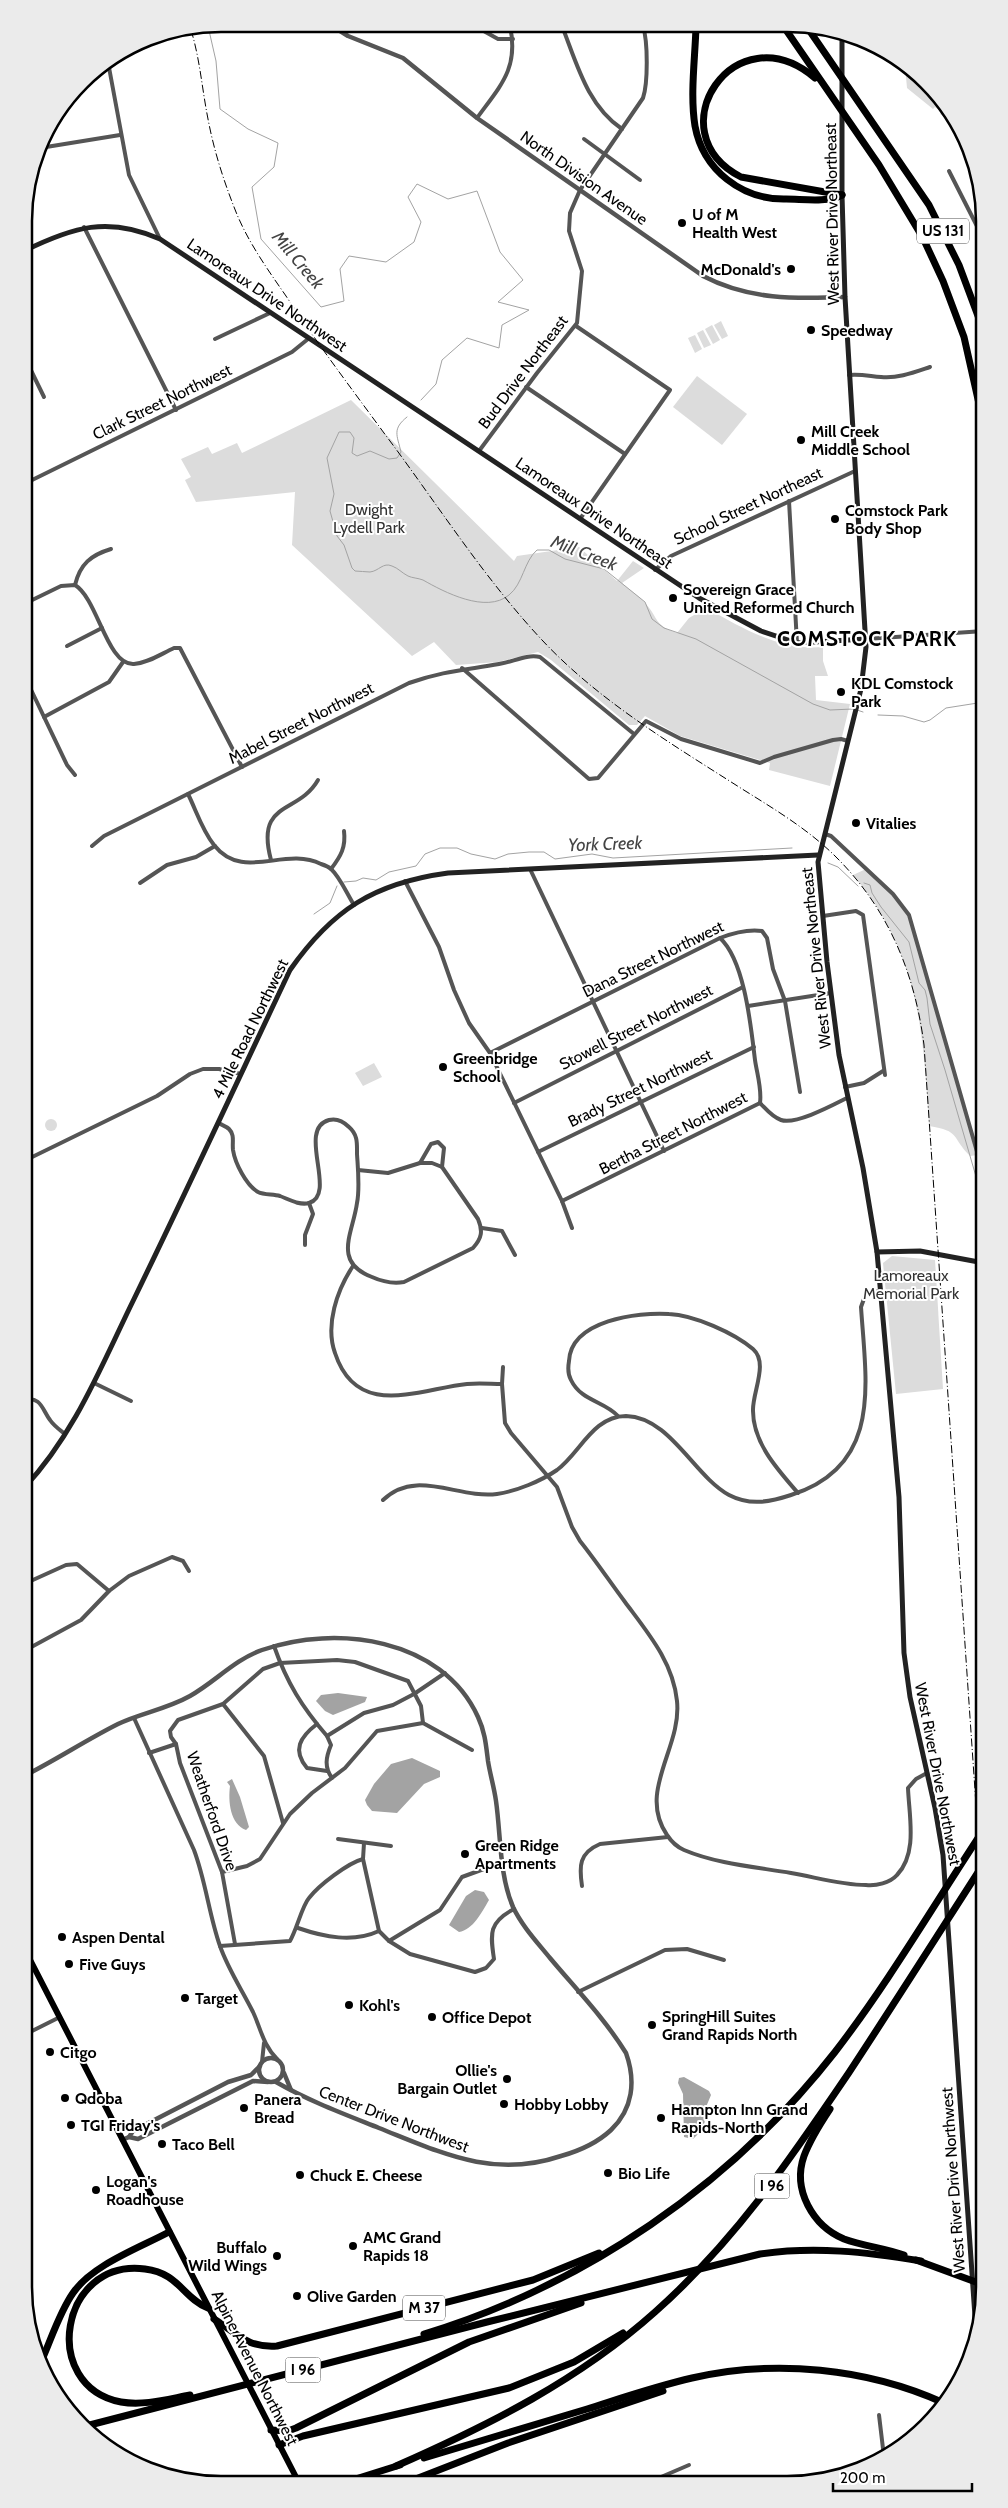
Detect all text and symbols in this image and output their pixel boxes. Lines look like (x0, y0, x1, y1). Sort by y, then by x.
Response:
street label: West River Drive Northeast (821, 122, 843, 305)
street label: North Division Avenue (517, 127, 651, 229)
place label: U of M Health West (692, 205, 778, 242)
marker: U of M Health West (676, 217, 688, 229)
road number: US 131 (917, 218, 969, 244)
water label: Mill Creek (267, 226, 329, 295)
street label: Lamoreaux Drive Northwest (183, 234, 351, 356)
place label: McDonald's (701, 260, 781, 279)
marker: McDonald's (785, 263, 797, 275)
street label: Bud Drive Northeast (474, 311, 572, 432)
place label: Speedway (821, 321, 893, 340)
marker: Speedway (805, 324, 817, 336)
street label: Clark Street Northwest (89, 360, 235, 444)
place label: Mill Creek Middle School (811, 422, 910, 459)
marker: Mill Creek Middle School (795, 434, 807, 446)
street label: Lamoreaux Drive Northeast (512, 453, 677, 573)
street label: School Street Northeast (671, 463, 826, 549)
park label: Dwight Lydell Park (333, 500, 406, 537)
place label: Comstock Park Body Shop (845, 501, 948, 538)
marker: Comstock Park Body Shop (829, 513, 841, 525)
water label: Mill Creek (547, 530, 621, 576)
place label: Sovereign Grace United Reformed Church (683, 580, 855, 617)
marker: Sovereign Grace United Reformed Church (667, 592, 679, 604)
district label: COMSTOCK PARK (777, 626, 957, 651)
place label: KDL Comstock Park (851, 674, 953, 711)
street label: Mabel Street Northwest (225, 678, 377, 768)
marker: KDL Comstock Park (835, 686, 847, 698)
place label: Vitalies (866, 814, 916, 833)
marker: Vitalies (850, 817, 862, 829)
water label: York Creek (567, 832, 644, 856)
street label: West River Drive Northeast (797, 866, 835, 1050)
street label: Dana Street Northwest (579, 916, 727, 1001)
street label: 4 Mile Road Northwest (208, 955, 292, 1102)
street label: Stowell Street Northwest (556, 980, 716, 1074)
street label: Brady Street Northwest (565, 1045, 716, 1131)
place label: Greenbridge School (453, 1049, 538, 1086)
marker: Greenbridge School (437, 1061, 449, 1073)
street label: Bertha Street Northwest (596, 1087, 751, 1179)
park label: Lamoreaux Memorial Park (863, 1266, 960, 1303)
street label: West River Drive Northwest (911, 1681, 965, 1868)
street label: Weatherford Drive (183, 1749, 241, 1873)
place label: Green Ridge Apartments (475, 1836, 559, 1873)
marker: Green Ridge Apartments (459, 1848, 471, 1860)
place label: Aspen Dental (72, 1928, 165, 1947)
marker: Aspen Dental (56, 1931, 68, 1943)
place label: Five Guys (79, 1955, 146, 1974)
marker: Five Guys (63, 1958, 75, 1970)
place label: Target (195, 1989, 238, 2008)
marker: Target (179, 1992, 191, 2004)
place label: Kohl's (359, 1996, 400, 2015)
marker: Kohl's (343, 1999, 355, 2011)
place label: SpringHill Suites Grand Rapids North (662, 2007, 797, 2044)
place label: Office Depot (442, 2008, 532, 2027)
marker: Office Depot (426, 2011, 438, 2023)
marker: SpringHill Suites Grand Rapids North (646, 2019, 658, 2031)
place label: Citgo (60, 2043, 97, 2062)
marker: Citgo (44, 2046, 56, 2058)
place label: Ollie's Bargain Outlet (397, 2061, 497, 2098)
marker: Ollie's Bargain Outlet (501, 2073, 513, 2085)
street label: Center Drive Northwest (316, 2082, 472, 2157)
street label: West River Drive Northwest (937, 2086, 969, 2273)
place label: Qdoba (75, 2089, 122, 2108)
place label: Panera Bread (254, 2090, 302, 2127)
marker: Qdoba (59, 2092, 71, 2104)
place label: Hobby Lobby (514, 2095, 609, 2114)
marker: Hobby Lobby (498, 2098, 510, 2110)
place label: Hampton Inn Grand Rapids-North (671, 2100, 808, 2137)
marker: Panera Bread (238, 2102, 250, 2114)
marker: Hampton Inn Grand Rapids-North (655, 2112, 667, 2124)
place label: TGI Friday's (81, 2116, 160, 2135)
marker: TGI Friday's (65, 2119, 77, 2131)
place label: Taco Bell (172, 2135, 235, 2154)
marker: Taco Bell (156, 2138, 168, 2150)
place label: Bio Life (618, 2164, 670, 2183)
place label: Chuck E. Cheese (310, 2166, 422, 2185)
marker: Bio Life (602, 2167, 614, 2179)
marker: Chuck E. Cheese (294, 2169, 306, 2181)
place label: Logan's Roadhouse (106, 2172, 184, 2209)
road number: I 96 (754, 2174, 790, 2198)
marker: Logan's Roadhouse (90, 2184, 102, 2196)
place label: AMC Grand Rapids 18 (363, 2228, 441, 2265)
place label: Buffalo Wild Wings (188, 2238, 267, 2275)
marker: AMC Grand Rapids 18 (347, 2240, 359, 2252)
marker: Buffalo Wild Wings (271, 2250, 283, 2262)
street label: Alpine Avenue Northwest (208, 2287, 303, 2449)
place label: Olive Garden (307, 2287, 397, 2306)
marker: Olive Garden (291, 2290, 303, 2302)
road number: M 37 (403, 2296, 445, 2320)
road number: I 96 (286, 2358, 320, 2382)
scale bar (833, 2460, 972, 2492)
text: 200 m (840, 2469, 885, 2487)

